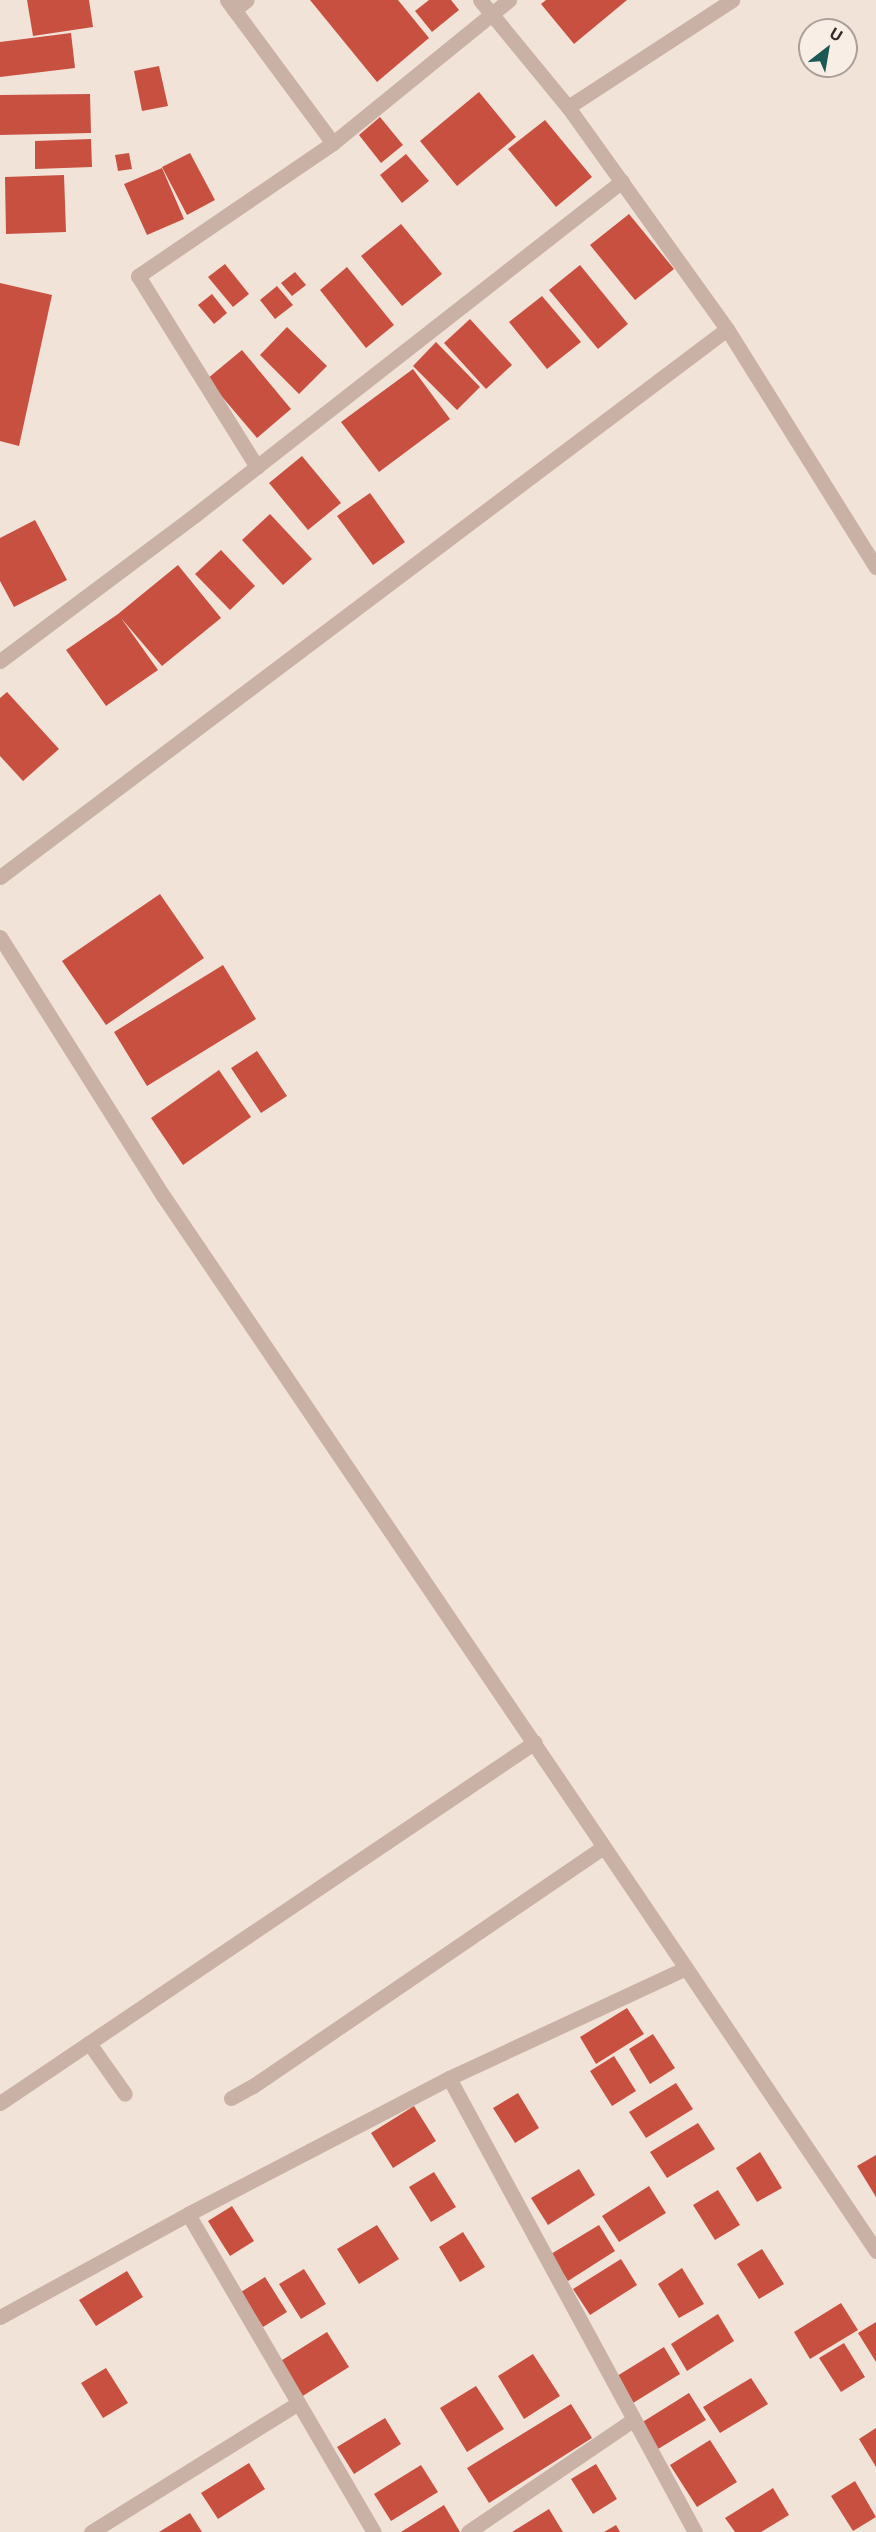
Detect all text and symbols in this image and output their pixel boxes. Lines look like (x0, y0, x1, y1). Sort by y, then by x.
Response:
north arrow (798, 18, 858, 78)
text: U (825, 22, 847, 47)

